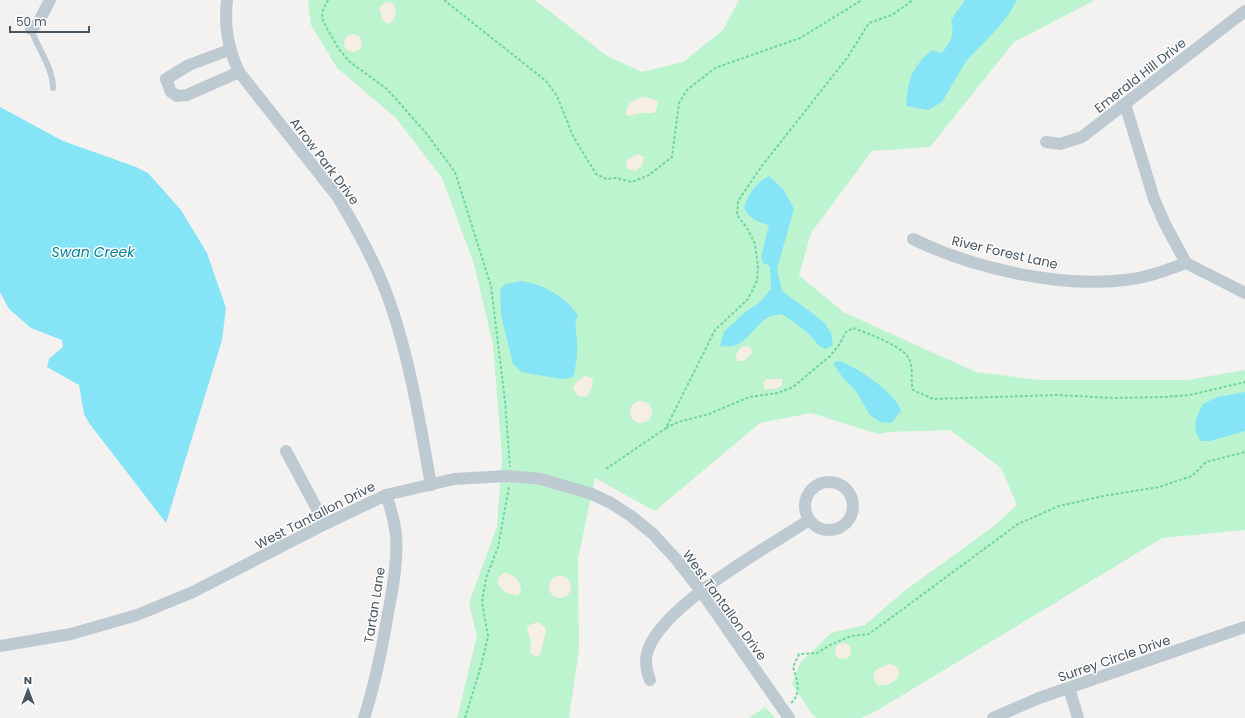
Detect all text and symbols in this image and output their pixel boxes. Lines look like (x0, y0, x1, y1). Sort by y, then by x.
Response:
scale bar (10, 8, 89, 34)
text: 50 m (16, 13, 47, 30)
street label: Emerald Hill Drive (1090, 33, 1190, 117)
street label: Arrow Park Drive (285, 114, 364, 209)
street label: River Forest Lane (950, 231, 1060, 274)
water label: Swan Creek (52, 242, 135, 262)
street label: West Tantallon Drive (252, 477, 379, 554)
street label: West Tantallon Drive (678, 546, 771, 664)
street label: Tartan Lane (359, 566, 390, 644)
street label: Surrey Circle Drive (1055, 630, 1173, 687)
north arrow (8, 670, 48, 710)
text: N (24, 672, 32, 688)

